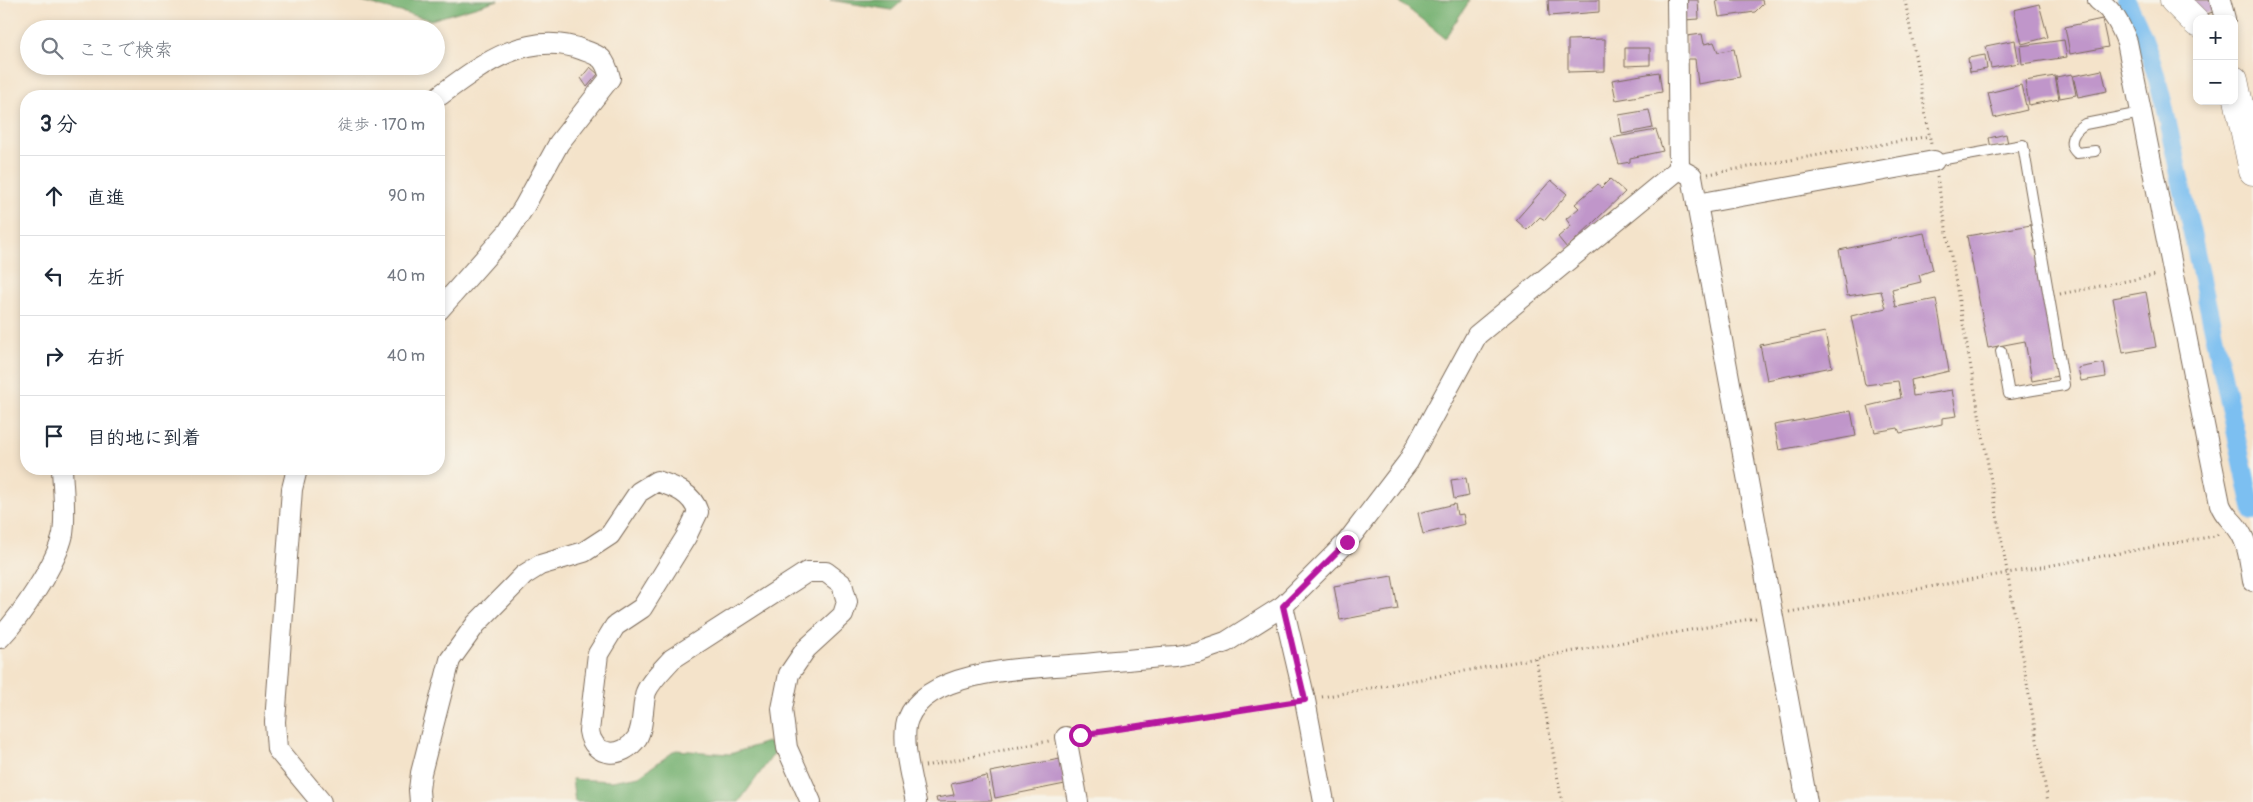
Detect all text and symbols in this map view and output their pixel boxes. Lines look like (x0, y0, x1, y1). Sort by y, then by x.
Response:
map controls (2193, 15, 2238, 105)
button: + (2193, 15, 2238, 60)
search box (20, 20, 445, 75)
icon: search (38, 34, 66, 62)
text: ここで検索 (78, 38, 173, 62)
button: − (2193, 60, 2238, 105)
text: 3 分 (40, 111, 77, 138)
text: 徒歩 · 170 m (338, 115, 425, 135)
icon: ahead (40, 182, 68, 210)
text: 直進 (87, 186, 125, 210)
text: 90 m (388, 186, 425, 206)
icon: left (40, 262, 68, 290)
text: 左折 (87, 266, 125, 290)
text: 40 m (387, 266, 425, 286)
icon: right (40, 342, 68, 370)
text: 右折 (87, 346, 125, 370)
text: 40 m (387, 346, 425, 366)
icon: arrive (40, 422, 68, 450)
text: 目的地に到着 (87, 426, 201, 450)
route end (1336, 531, 1359, 554)
route start (1069, 724, 1092, 747)

